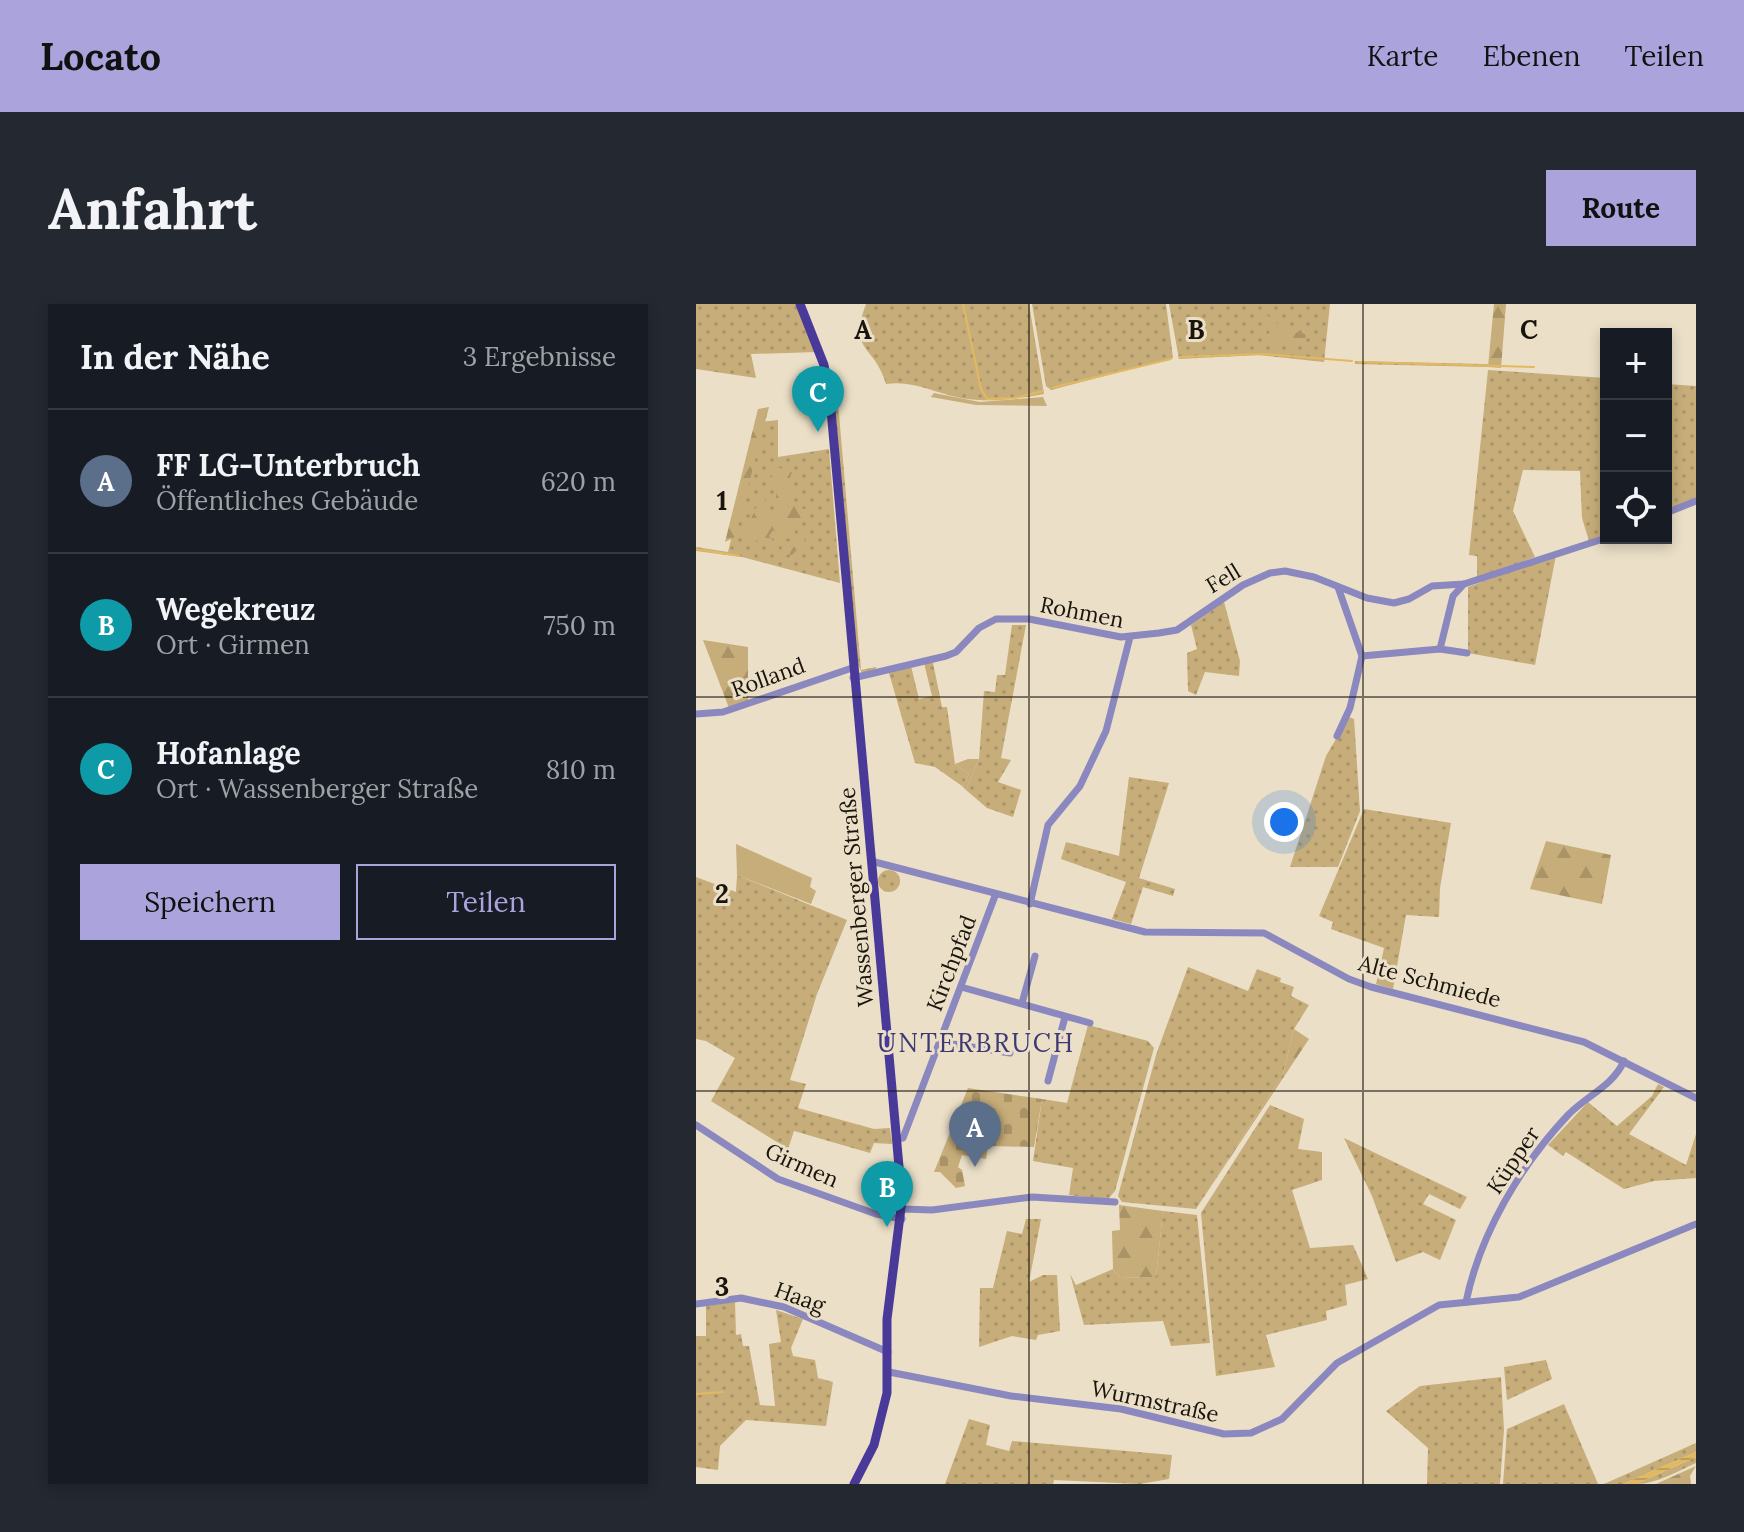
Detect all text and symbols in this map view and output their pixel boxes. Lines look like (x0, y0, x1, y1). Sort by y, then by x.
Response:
text: Locato (40, 32, 161, 80)
text: Karte (1367, 38, 1439, 74)
text: Ebenen (1483, 38, 1581, 74)
text: Teilen (1625, 38, 1704, 74)
button: Route (1546, 170, 1696, 246)
text: Anfahrt (48, 173, 257, 244)
text: A (854, 313, 872, 346)
text: B (1187, 313, 1205, 346)
text: C (1520, 313, 1538, 346)
map controls (1600, 328, 1672, 544)
button: + (1600, 328, 1672, 400)
text: In der Nähe (80, 335, 270, 378)
text: 3 Ergebnisse (463, 340, 616, 373)
pin: C (792, 366, 844, 432)
button: − (1600, 400, 1672, 472)
text: FF LG-Unterbruch (156, 446, 420, 484)
text: A (97, 465, 115, 498)
text: 620 m (541, 465, 616, 498)
button: locate (1600, 472, 1672, 544)
text: Öffentliches Gebäude (156, 484, 418, 517)
text: 1 (717, 484, 727, 517)
street label: Fell (1201, 557, 1245, 599)
text: Wegekreuz (156, 590, 315, 628)
street label: Rohmen (1038, 590, 1126, 634)
text: B (97, 609, 115, 642)
text: 750 m (544, 609, 616, 642)
text: Ort · Girmen (156, 628, 310, 661)
street label: Rolland (727, 651, 809, 703)
text: Hofanlage (156, 734, 301, 772)
text: C (97, 753, 115, 786)
text: 810 m (546, 753, 616, 786)
text: Ort · Wassenberger Straße (156, 772, 478, 805)
street label: Wassenberger Straße (832, 786, 880, 1008)
your location (1264, 802, 1304, 842)
button: Speichern (80, 864, 340, 940)
button: Teilen (356, 864, 616, 940)
text: 2 (715, 877, 729, 910)
street label: Kirchpfad (920, 911, 982, 1015)
street label: Alte Schmiede (1355, 948, 1504, 1013)
district label: UNTERBRUCH (877, 1026, 1075, 1059)
pin: A (949, 1101, 1001, 1167)
street label: Küpper (1480, 1120, 1546, 1199)
street label: Girmen (761, 1136, 843, 1194)
pin: B (861, 1161, 913, 1227)
text: 3 (715, 1270, 729, 1303)
street label: Haag (771, 1275, 830, 1319)
street label: Wurmstraße (1089, 1374, 1221, 1428)

